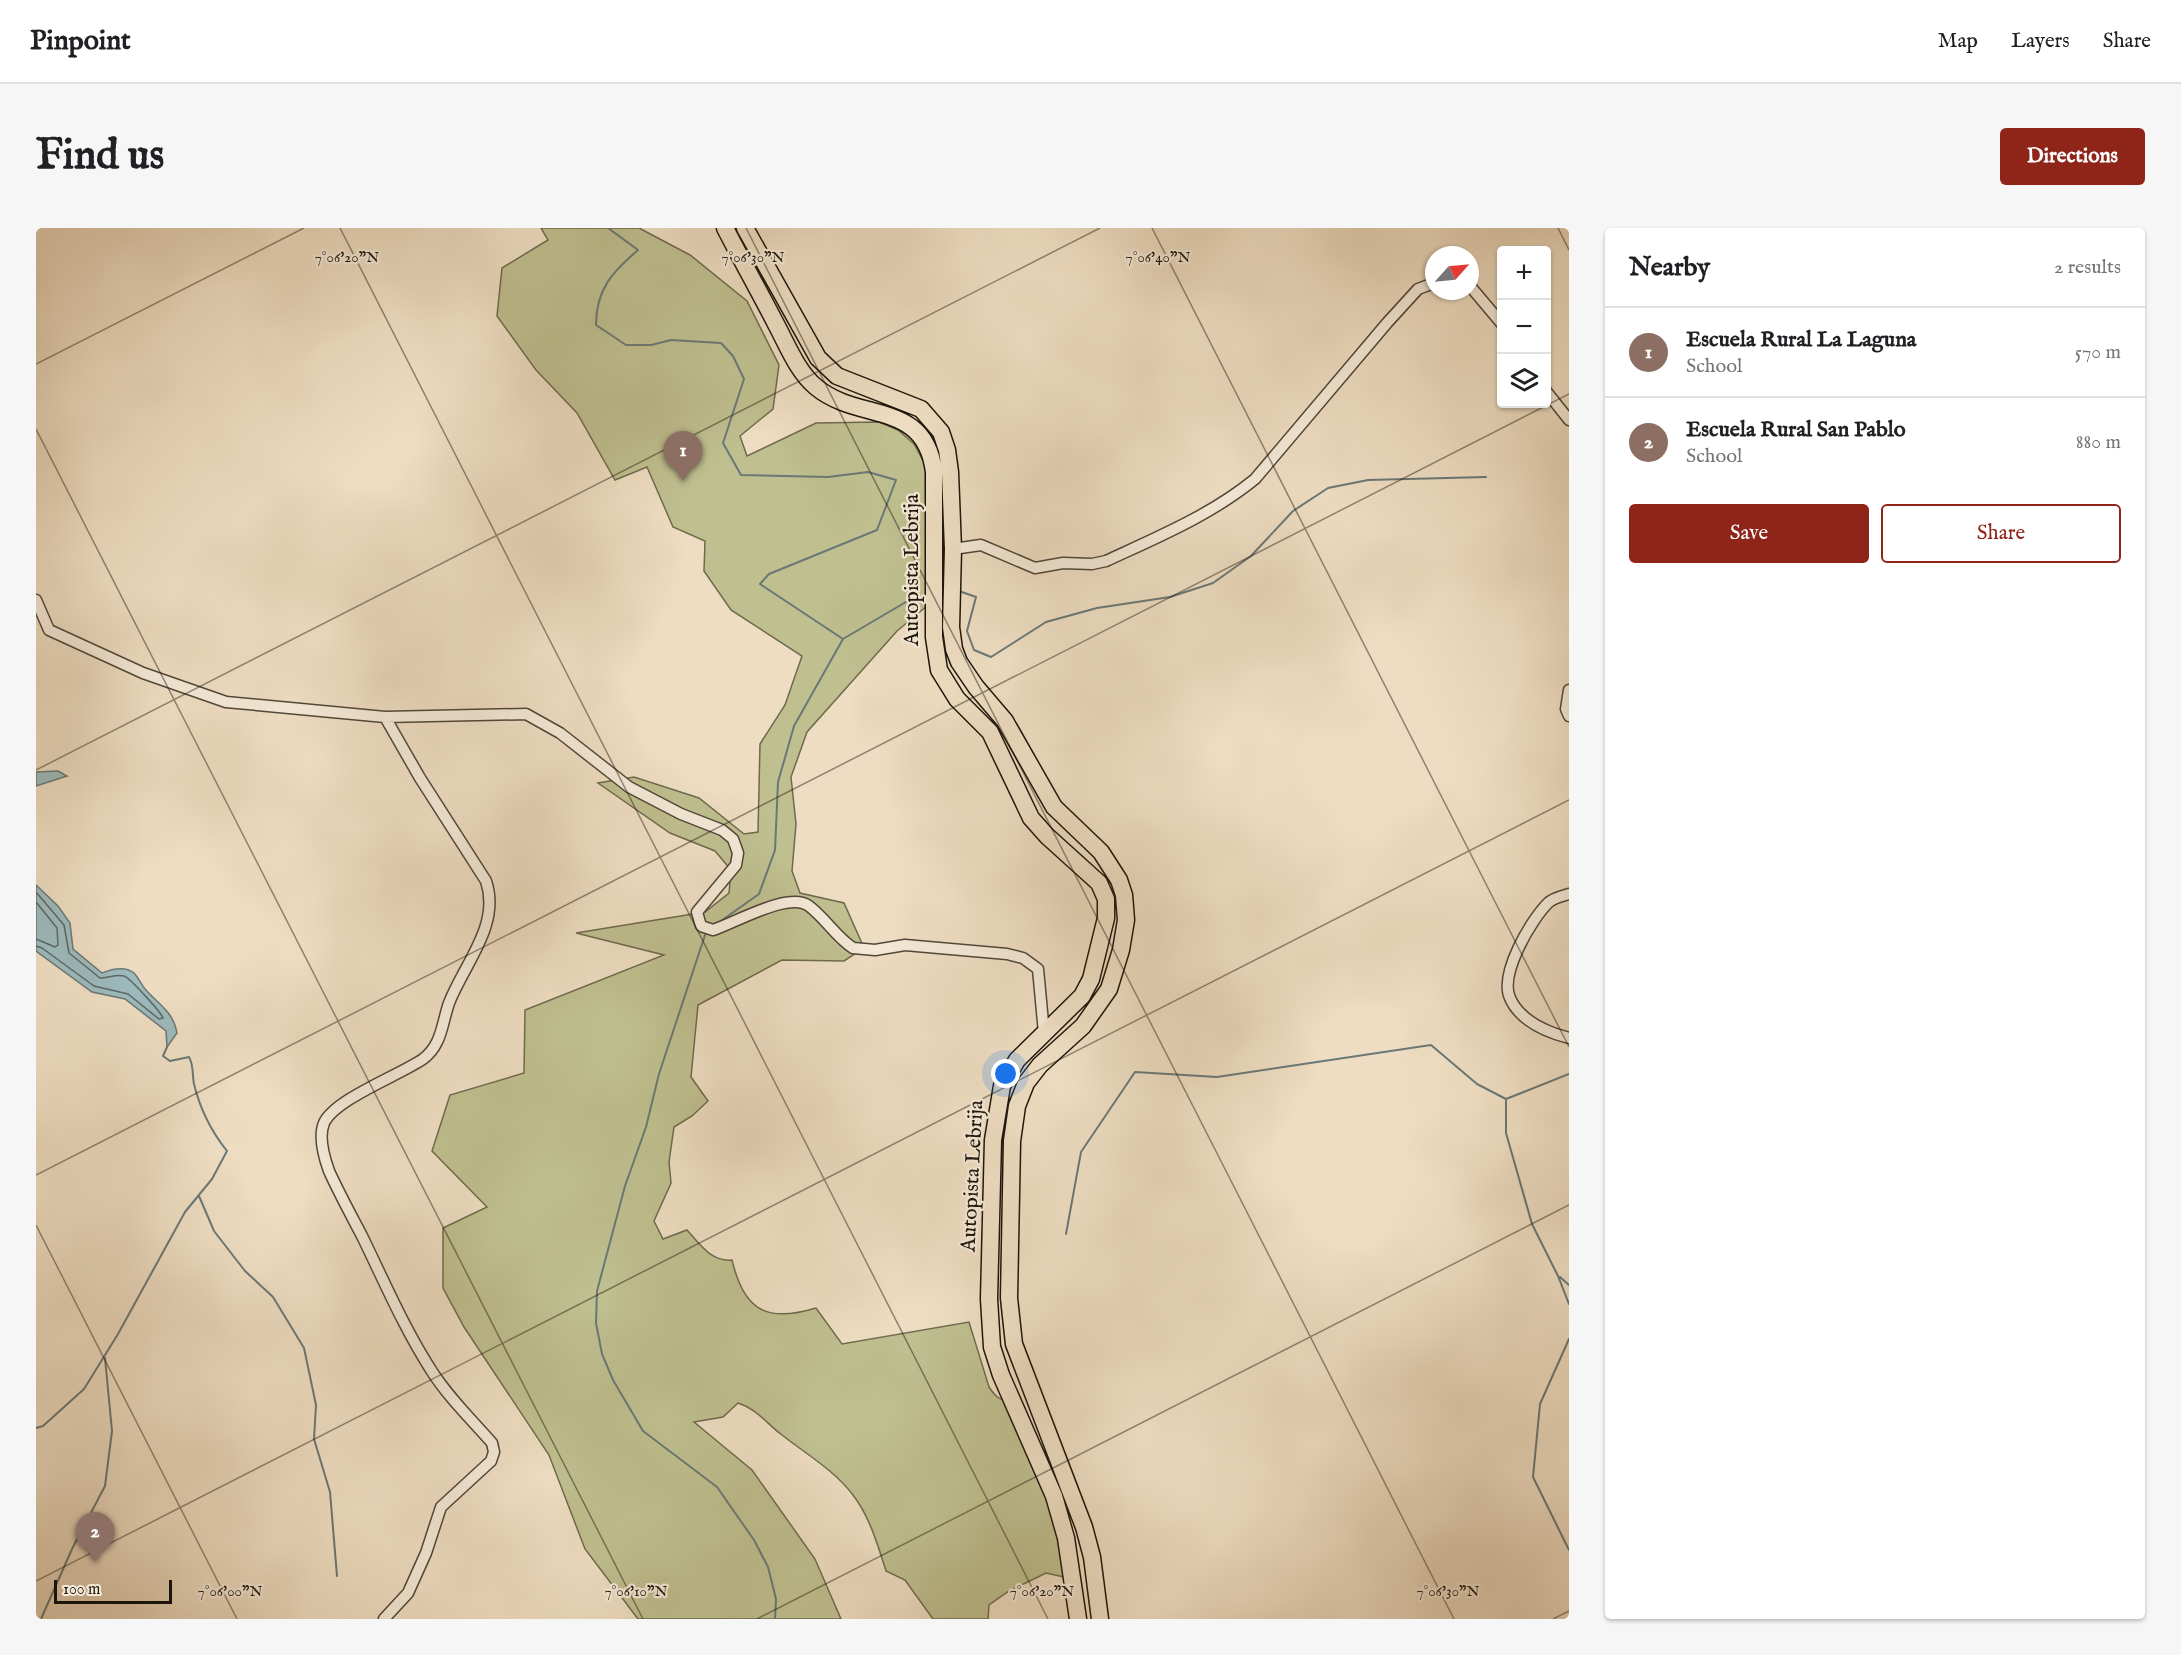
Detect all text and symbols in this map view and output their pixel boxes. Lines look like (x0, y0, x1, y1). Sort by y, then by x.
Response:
text: Pinpoint (30, 24, 131, 59)
text: Map (1938, 28, 1978, 55)
text: Layers (2011, 28, 2070, 55)
text: Share (2103, 28, 2151, 55)
button: Directions (2000, 128, 2145, 185)
text: Find us (36, 130, 164, 183)
north arrow (1425, 246, 1479, 300)
map controls (1497, 246, 1551, 408)
button: + (1497, 246, 1551, 300)
text: 7°06'20"N (315, 248, 379, 267)
text: 7°06'30"N (721, 248, 785, 267)
text: 7°06'40"N (1126, 248, 1190, 267)
text: Nearby (1629, 251, 1710, 284)
text: 2 results (2054, 255, 2121, 280)
button: − (1497, 300, 1551, 354)
text: Escuela Rural La Laguna (1686, 326, 1916, 354)
text: 1 (1645, 340, 1652, 365)
text: 570 m (2075, 340, 2121, 365)
button: layers (1497, 354, 1551, 408)
text: School (1686, 354, 1742, 379)
text: Escuela Rural San Pablo (1686, 416, 1906, 444)
text: 2 (1644, 430, 1653, 455)
text: 880 m (2076, 430, 2121, 455)
pin: 1 (664, 432, 702, 481)
text: School (1686, 444, 1742, 469)
street label: Autopista Lebrija (899, 493, 926, 647)
button: Save (1629, 504, 1869, 563)
button: Share (1881, 504, 2121, 563)
your location (991, 1059, 1020, 1088)
street label: Autopista Lebrija (955, 1099, 991, 1254)
pin: 2 (76, 1512, 114, 1562)
scale bar (54, 1577, 172, 1604)
text: 100 m (63, 1580, 100, 1600)
text: 7°06'00"N (198, 1582, 262, 1601)
text: 7°06'10"N (605, 1582, 667, 1601)
text: 7°06'20"N (1010, 1582, 1074, 1601)
text: 7°06'30"N (1416, 1582, 1480, 1601)

